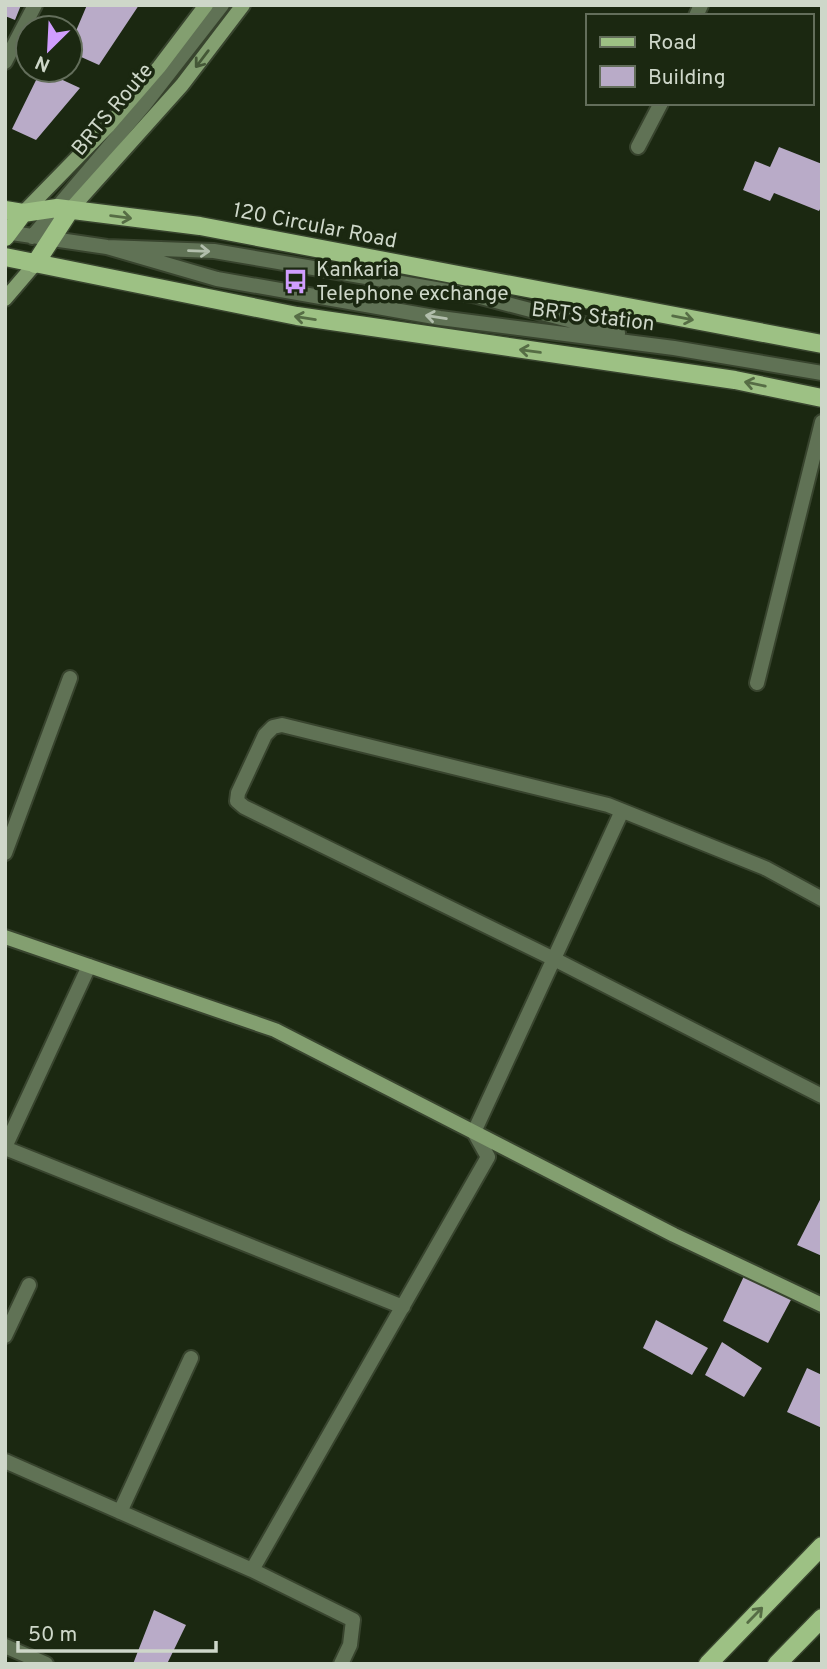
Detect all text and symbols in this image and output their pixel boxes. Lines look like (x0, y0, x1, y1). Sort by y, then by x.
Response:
north arrow (14, 14, 84, 84)
legend (586, 14, 813, 105)
text: Road (648, 30, 697, 57)
text: N (32, 49, 54, 76)
one-way arrow (194, 50, 209, 68)
street label: BRTS Route (67, 58, 160, 162)
text: Building (648, 65, 726, 92)
street label: 120 Circular Road (231, 197, 399, 256)
one-way arrow (109, 210, 132, 223)
one-way arrow (188, 244, 211, 257)
place label: Kankaria Telephone exchange (316, 257, 508, 308)
bus stop icon: Kankaria Telephone exchange (282, 267, 310, 295)
street label: BRTS Station (530, 297, 656, 338)
one-way arrow (425, 310, 448, 323)
one-way arrow (294, 311, 317, 324)
one-way arrow (671, 311, 694, 325)
one-way arrow (519, 344, 542, 357)
one-way arrow (744, 376, 767, 390)
one-way arrow (747, 1607, 764, 1624)
scale bar (18, 1610, 215, 1654)
text: 50 m (28, 1622, 77, 1649)

